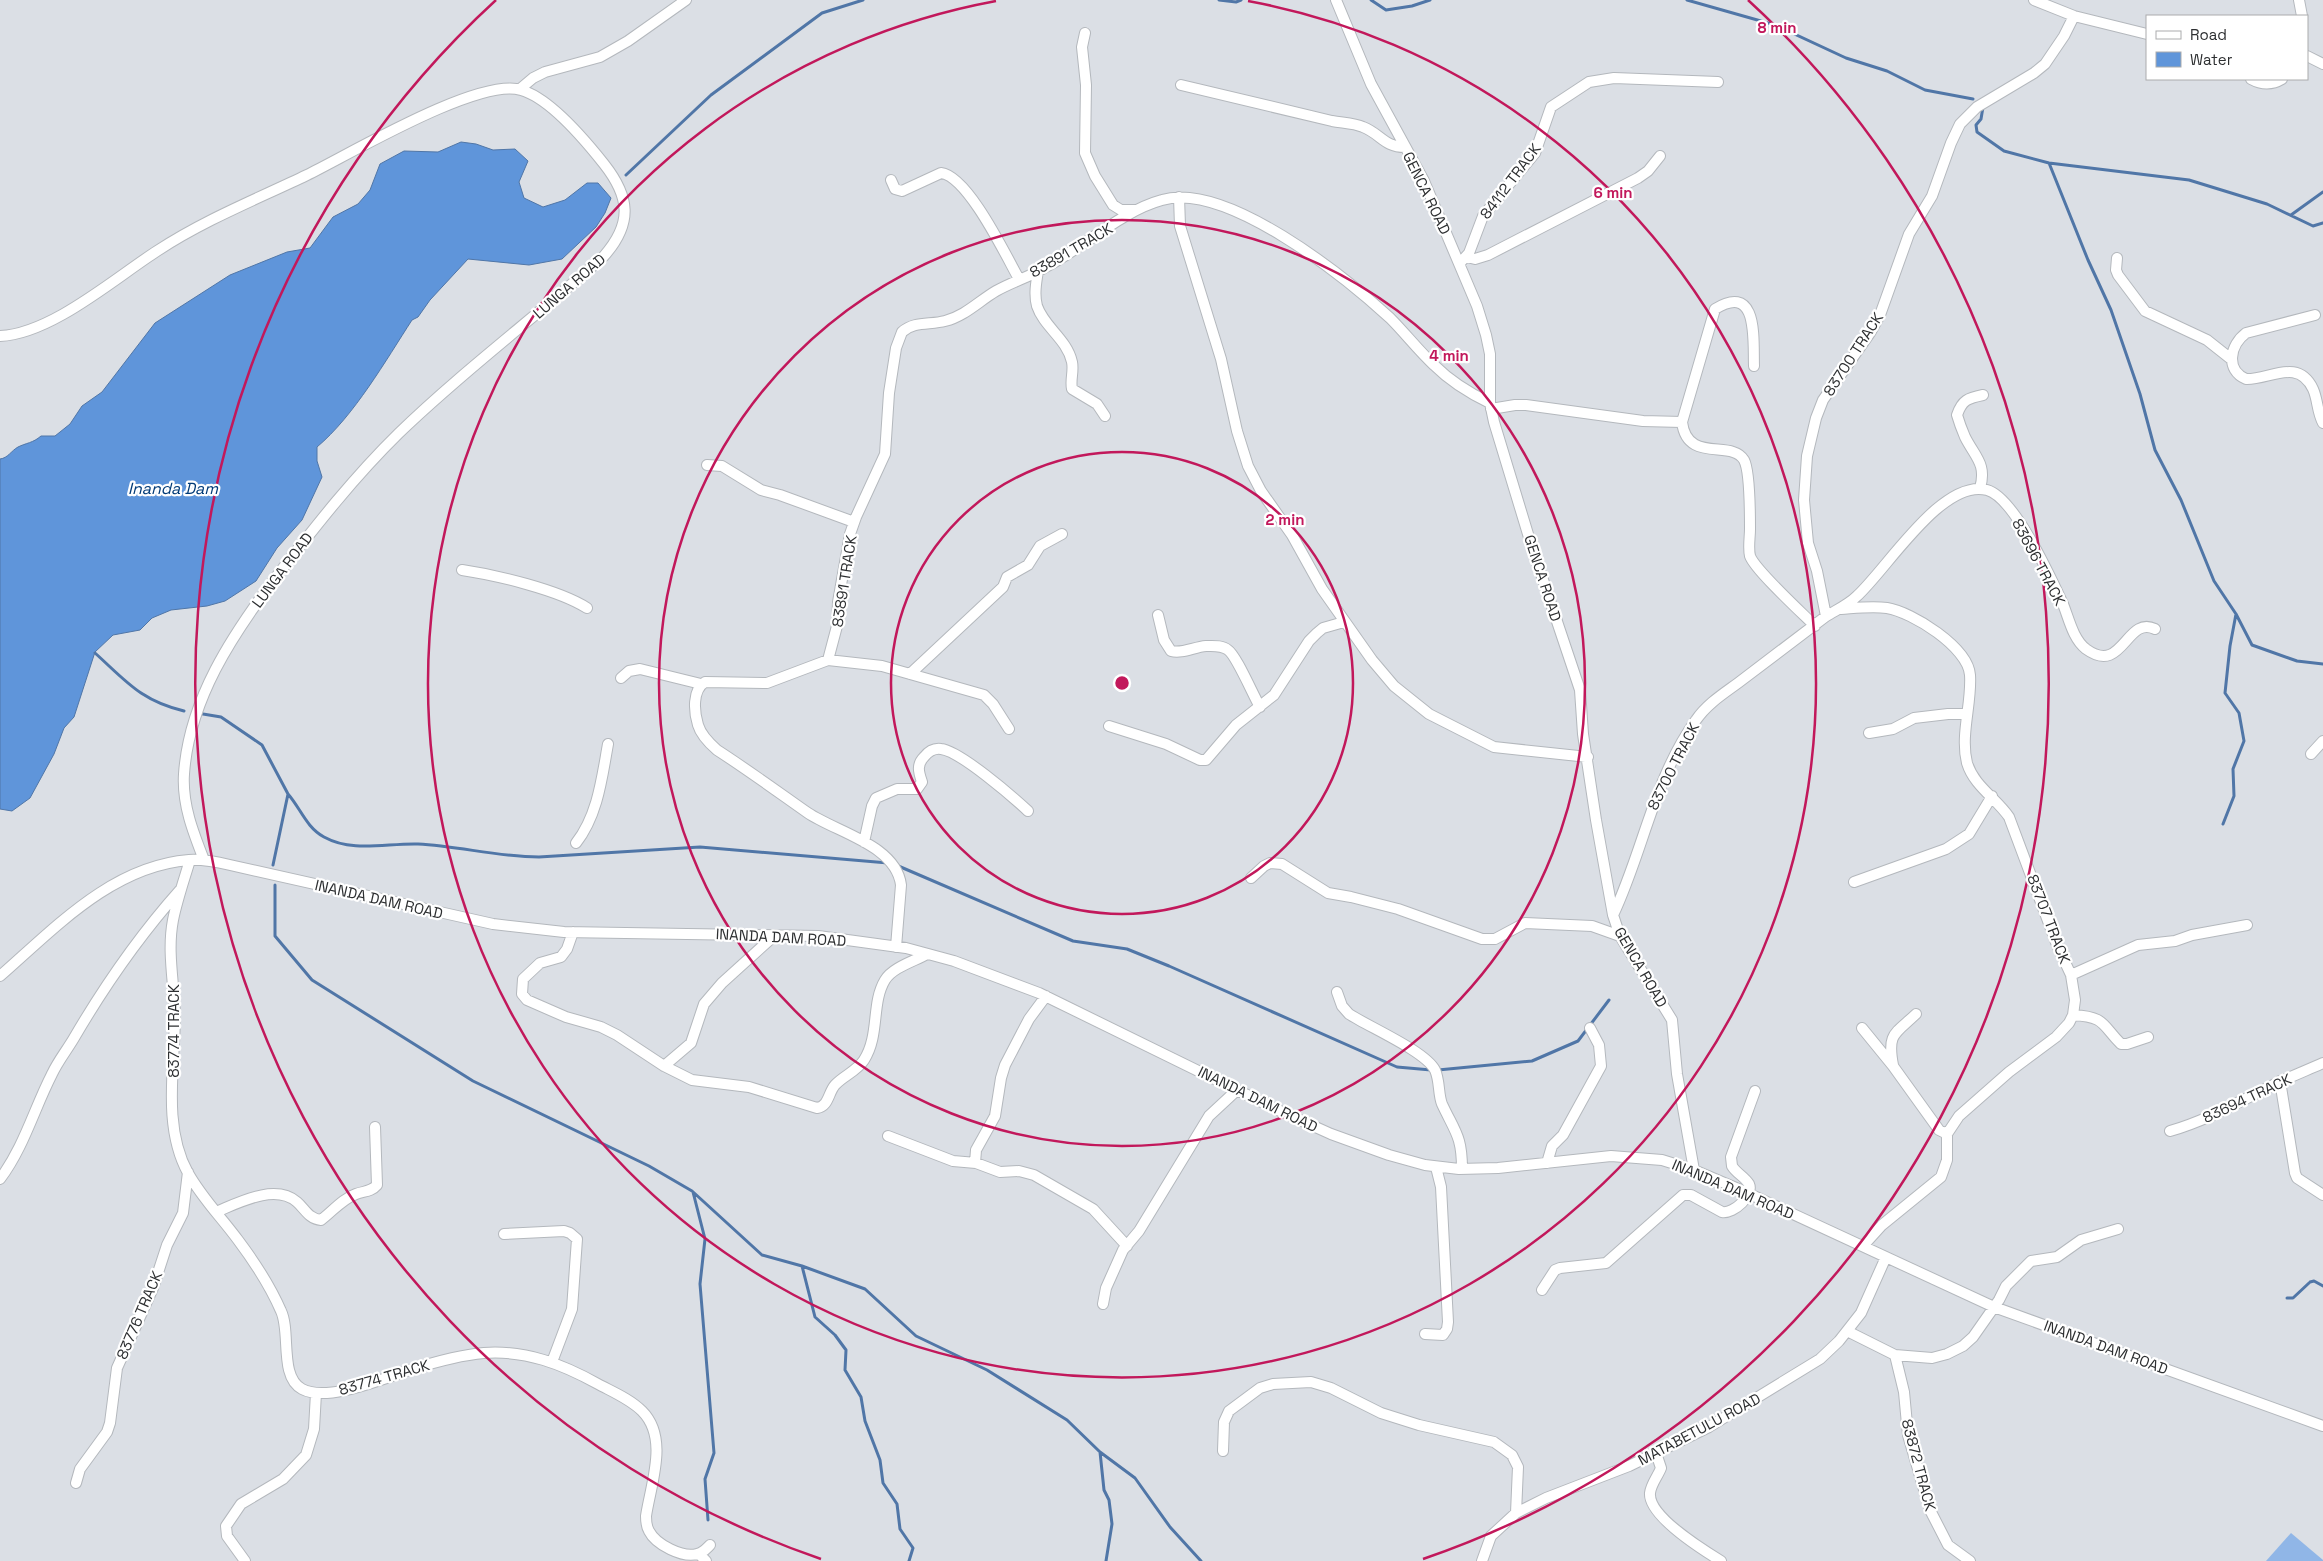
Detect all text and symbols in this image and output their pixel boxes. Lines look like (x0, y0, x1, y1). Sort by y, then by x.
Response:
legend (2146, 15, 2308, 80)
text: 8 min (1758, 18, 1796, 37)
text: Road (2190, 25, 2227, 44)
text: Water (2190, 50, 2233, 69)
street label: 84112 TRACK (1475, 139, 1545, 223)
street label: GENCA ROAD (1399, 149, 1455, 238)
text: 6 min (1593, 183, 1633, 202)
street label: 83891 TRACK (1026, 219, 1116, 281)
street label: LUNGA ROAD (529, 249, 609, 323)
street label: 83700 TRACK (1819, 309, 1887, 399)
text: 4 min (1429, 346, 1469, 365)
water label: Inanda Dam (128, 478, 219, 499)
text: 2 min (1266, 510, 1304, 529)
street label: 83696 TRACK (2008, 515, 2070, 609)
street label: LUNGA ROAD (247, 528, 317, 612)
street label: GENCA ROAD (1520, 532, 1566, 624)
street label: 83891 TRACK (827, 534, 861, 628)
centre of rings (1113, 674, 1131, 692)
street label: 83700 TRACK (1643, 719, 1703, 813)
street label: 83707 TRACK (2023, 872, 2075, 966)
street label: INANDA DAM ROAD (313, 875, 445, 923)
street label: GENCA ROAD (1610, 923, 1672, 1011)
street label: INANDA DAM ROAD (715, 924, 847, 950)
street label: 83774 TRACK (164, 984, 183, 1078)
street label: INANDA DAM ROAD (1195, 1062, 1321, 1136)
street label: 83694 TRACK (2199, 1069, 2295, 1127)
street label: INANDA DAM ROAD (1669, 1155, 1797, 1223)
street label: 83776 TRACK (112, 1268, 166, 1362)
street label: INANDA DAM ROAD (2041, 1316, 2171, 1378)
street label: 83774 TRACK (336, 1355, 432, 1399)
street label: MATABETULU ROAD (1634, 1389, 1764, 1469)
street label: 83872 TRACK (1898, 1417, 1940, 1513)

